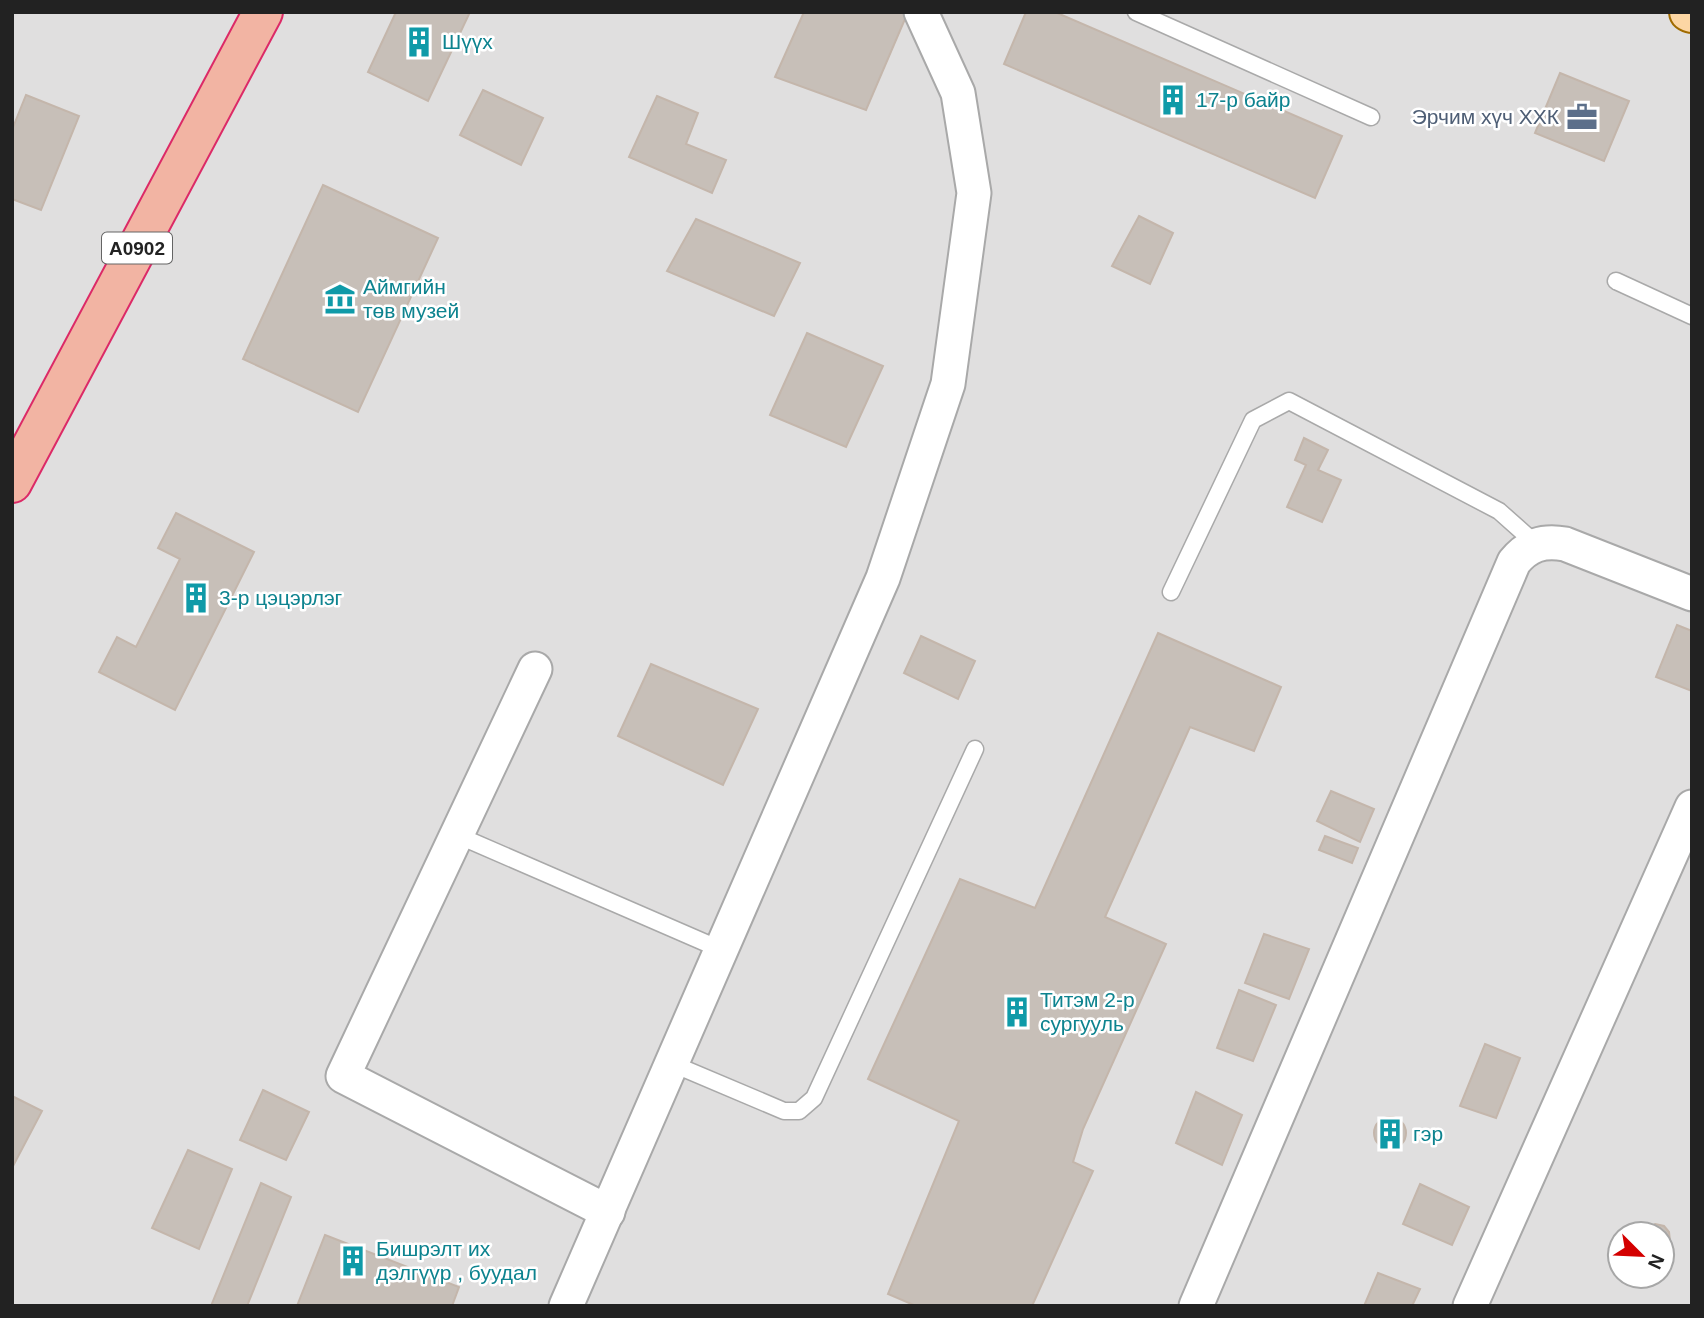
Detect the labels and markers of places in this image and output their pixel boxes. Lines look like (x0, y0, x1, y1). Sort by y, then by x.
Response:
building icon: Шүүх (402, 25, 436, 59)
place label: Шүүх (442, 30, 493, 53)
building icon: 17-р байр (1156, 83, 1190, 117)
place label: 17-р байр (1196, 88, 1291, 111)
office icon: Эрчим хүч ХХК (1565, 100, 1599, 134)
place label: Эрчим хүч ХХК (1412, 105, 1560, 128)
place label: Аймгийн төв музей (363, 275, 459, 322)
museum icon: Аймгийн төв музей (323, 282, 357, 316)
building icon: 3-р цэцэрлэг (179, 581, 213, 615)
place label: 3-р цэцэрлэг (219, 586, 343, 609)
place label: Титэм 2-р сургууль (1040, 988, 1135, 1035)
building icon: Титэм 2-р сургууль (1000, 995, 1034, 1029)
building icon: гэр (1373, 1117, 1407, 1151)
place label: гэр (1413, 1122, 1443, 1145)
place label: Бишрэлт их дэлгүүр , буудал (376, 1237, 537, 1284)
building icon: Бишрэлт их дэлгүүр , буудал (336, 1244, 370, 1278)

